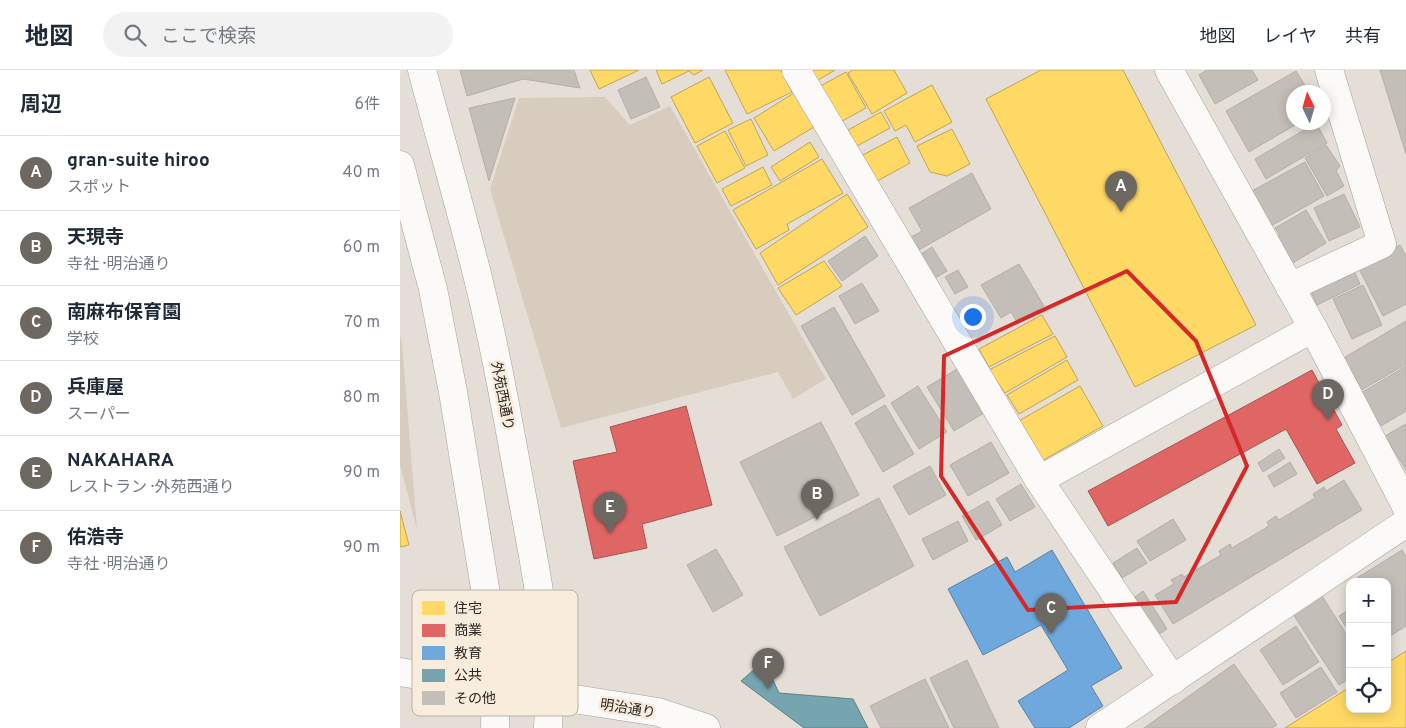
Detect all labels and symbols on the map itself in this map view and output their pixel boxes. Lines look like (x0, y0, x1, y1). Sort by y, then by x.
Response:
north arrow (1286, 85, 1331, 130)
pin: A (1105, 171, 1137, 212)
your location (960, 304, 986, 330)
street label: 外苑西通り (487, 360, 518, 432)
pin: D (1312, 379, 1344, 420)
pin: B (801, 479, 833, 520)
pin: E (594, 492, 626, 533)
legend (412, 590, 578, 716)
pin: C (1035, 593, 1067, 634)
text: 住宅 (454, 601, 482, 618)
text: 商業 (454, 623, 482, 640)
text: 教育 (454, 646, 482, 663)
pin: F (752, 648, 784, 689)
text: 公共 (454, 668, 482, 685)
text: その他 (454, 691, 496, 708)
street label: 明治通り (599, 697, 657, 722)

